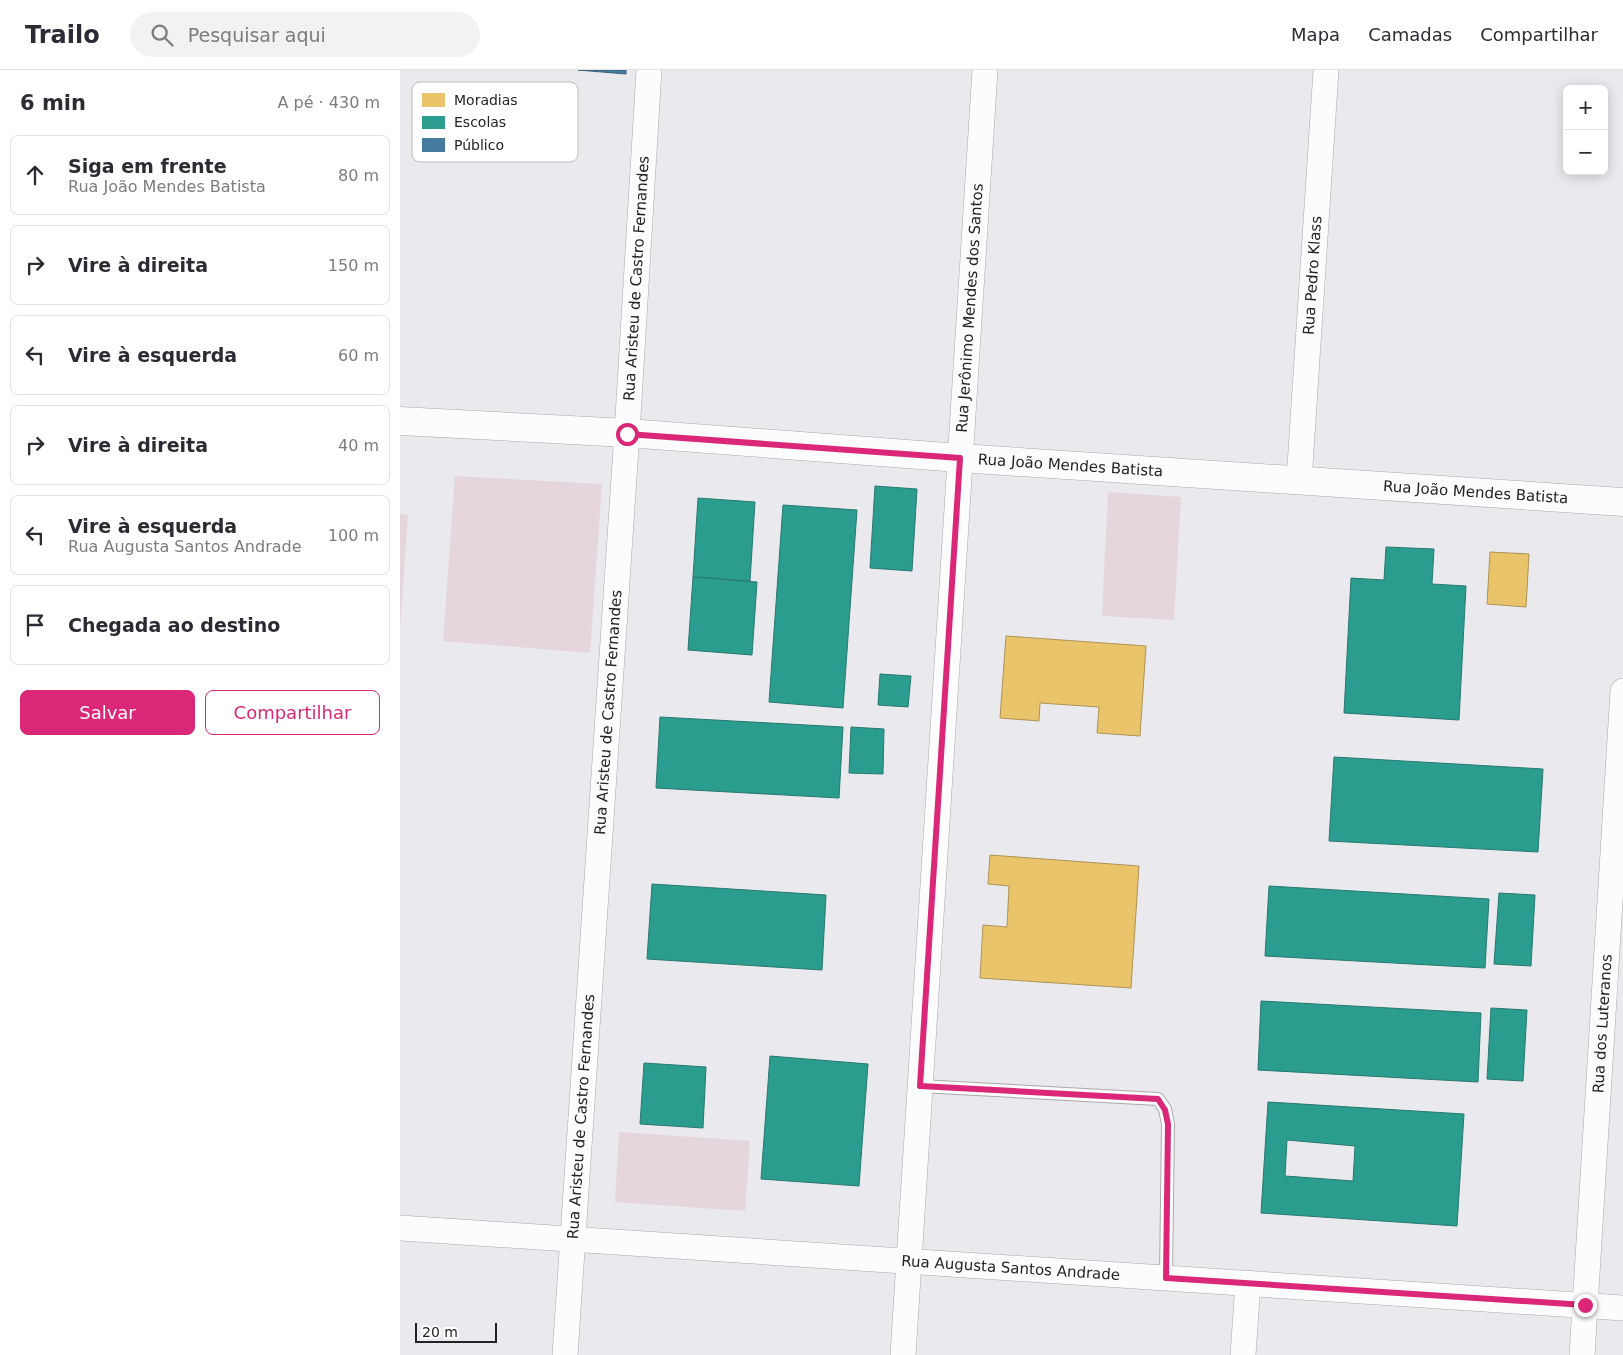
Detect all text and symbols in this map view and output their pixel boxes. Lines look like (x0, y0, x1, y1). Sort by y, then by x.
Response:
search box (130, 12, 480, 57)
text: Trailo (25, 21, 100, 49)
icon: search (148, 21, 176, 49)
text: Pesquisar aqui (188, 24, 326, 46)
text: Mapa (1291, 24, 1340, 45)
text: Camadas (1368, 24, 1452, 45)
text: Compartilhar (1480, 24, 1598, 45)
legend (412, 82, 578, 162)
map controls (1563, 85, 1608, 175)
button: + (1563, 85, 1608, 130)
text: 6 min (20, 91, 86, 115)
text: Moradias (454, 92, 518, 108)
text: A pé · 430 m (278, 93, 380, 112)
text: Escolas (454, 114, 506, 130)
button: − (1563, 130, 1608, 175)
text: Público (454, 137, 504, 153)
text: Siga em frente (68, 155, 227, 177)
street label: Rua Aristeu de Castro Fernandes (620, 155, 653, 402)
icon: ahead (21, 161, 49, 189)
text: 80 m (338, 166, 379, 185)
text: Rua João Mendes Batista (68, 177, 266, 196)
street label: Rua Jerônimo Mendes dos Santos (953, 183, 987, 433)
street label: Rua Pedro Klass (1300, 215, 1325, 336)
icon: right (21, 251, 49, 279)
text: Vire à direita (68, 254, 208, 276)
text: 150 m (328, 256, 379, 275)
icon: left (21, 341, 49, 369)
text: Vire à esquerda (68, 344, 237, 366)
text: 60 m (338, 346, 379, 365)
route start (616, 423, 639, 446)
icon: right (21, 431, 49, 459)
text: Vire à direita (68, 434, 208, 456)
text: 40 m (338, 436, 379, 455)
street label: Rua João Mendes Batista (977, 450, 1164, 480)
street label: Rua João Mendes Batista (1382, 477, 1569, 507)
text: Vire à esquerda (68, 515, 237, 537)
icon: left (21, 521, 49, 549)
text: 100 m (328, 526, 379, 545)
text: Rua Augusta Santos Andrade (68, 537, 302, 556)
street label: Rua Aristeu de Castro Fernandes (591, 589, 625, 836)
icon: arrive (21, 611, 49, 639)
text: Chegada ao destino (68, 614, 280, 636)
button: Salvar (20, 690, 195, 735)
button: Compartilhar (205, 690, 380, 735)
street label: Rua dos Luteranos (1589, 953, 1616, 1094)
street label: Rua Aristeu de Castro Fernandes (564, 993, 598, 1240)
street label: Rua Augusta Santos Andrade (901, 1252, 1121, 1284)
route end (1574, 1294, 1597, 1317)
scale bar (415, 1320, 498, 1343)
text: 20 m (422, 1324, 458, 1340)

